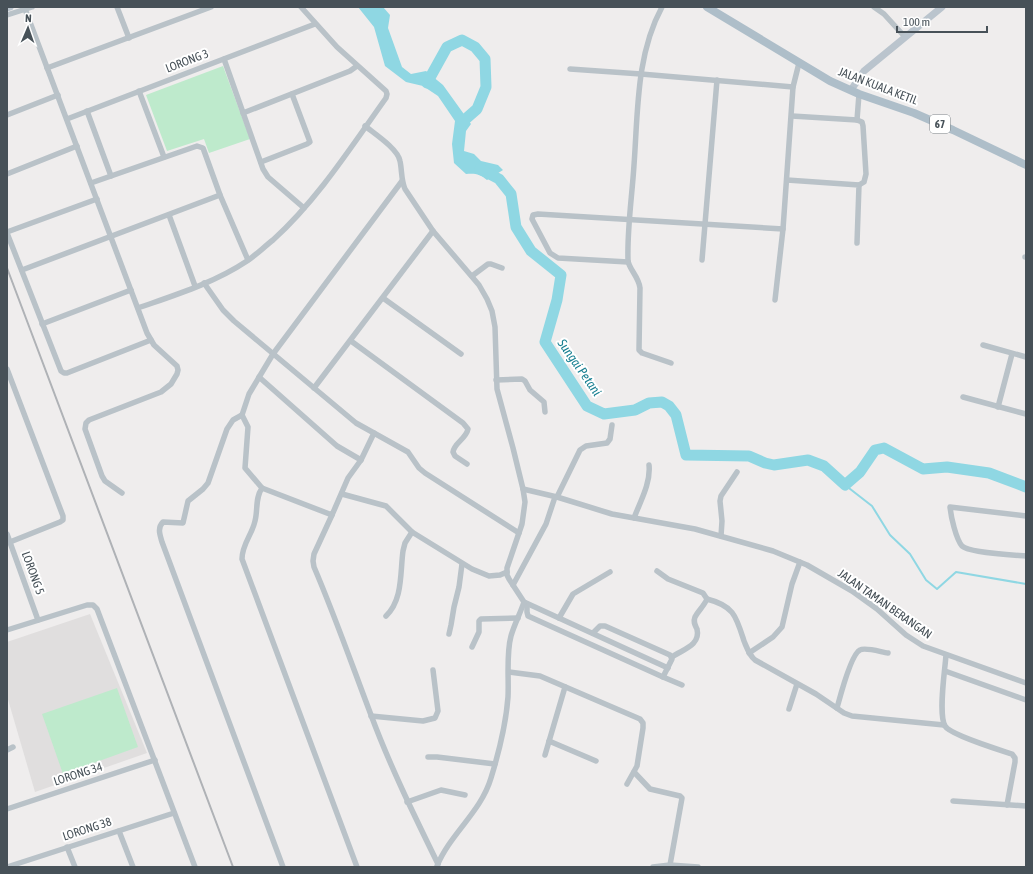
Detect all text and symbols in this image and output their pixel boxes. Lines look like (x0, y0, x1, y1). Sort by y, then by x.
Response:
north arrow (8, 8, 48, 48)
scale bar (897, 8, 987, 34)
text: N (25, 12, 32, 24)
text: 100 m (903, 15, 930, 29)
street label: LORONG 3 (163, 46, 211, 76)
street label: JALAN KUALA KETIL (836, 64, 920, 108)
road number: 67 (930, 115, 950, 133)
water label: Sungai Petani (554, 335, 605, 399)
street label: LORONG 5 (19, 549, 47, 597)
street label: JALAN TAMAN BERANGAN (835, 566, 935, 642)
street label: LORONG 34 (52, 759, 105, 788)
street label: LORONG 38 (61, 814, 114, 843)

